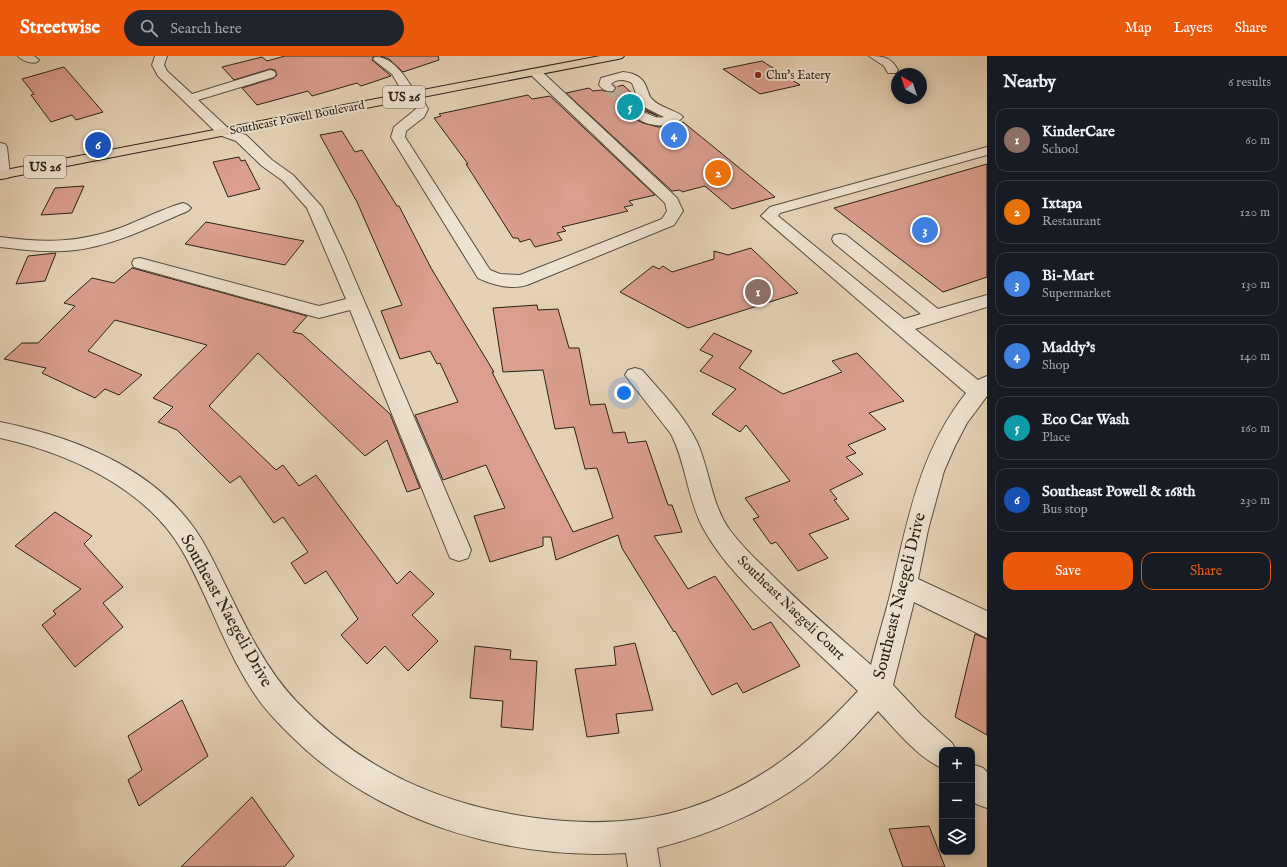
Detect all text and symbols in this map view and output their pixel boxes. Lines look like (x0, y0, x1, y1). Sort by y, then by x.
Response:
search box (124, 10, 404, 46)
text: Streetwise (20, 16, 100, 40)
icon: search (138, 17, 160, 39)
text: Search here (170, 19, 242, 38)
text: Map (1125, 19, 1152, 37)
text: Layers (1174, 19, 1213, 37)
text: Share (1235, 19, 1267, 37)
place label: Chu's Eatery (766, 68, 831, 83)
north arrow (891, 68, 927, 104)
marker: Chu's Eatery (753, 70, 763, 80)
text: Nearby (1003, 72, 1056, 93)
text: 6 results (1228, 74, 1271, 91)
road number: US 26 (383, 86, 425, 108)
pin: 5 (617, 92, 643, 122)
street label: Southeast Powell Boulevard (228, 97, 366, 138)
pin: 4 (661, 120, 687, 150)
text: KinderCare (1042, 122, 1115, 141)
pin: 6 (85, 130, 111, 160)
text: 1 (1015, 132, 1019, 149)
text: 60 m (1245, 132, 1270, 149)
text: School (1042, 141, 1079, 158)
road number: US 26 (24, 156, 66, 178)
pin: 2 (705, 158, 731, 188)
text: Ixtapa (1042, 194, 1082, 213)
text: 2 (1014, 204, 1020, 221)
text: 120 m (1240, 204, 1270, 221)
text: Restaurant (1042, 213, 1101, 230)
pin: 3 (912, 215, 938, 245)
text: Bi-Mart (1042, 266, 1094, 285)
text: 3 (1015, 276, 1019, 293)
text: 130 m (1241, 276, 1270, 293)
pin: 1 (745, 277, 771, 307)
text: Supermarket (1042, 285, 1111, 302)
text: Maddy's (1042, 338, 1095, 357)
text: 4 (1014, 348, 1020, 365)
text: 140 m (1240, 348, 1270, 365)
text: Shop (1042, 357, 1070, 374)
your location (614, 383, 634, 403)
text: Eco Car Wash (1042, 410, 1129, 429)
text: 5 (1015, 420, 1019, 437)
text: 160 m (1240, 420, 1270, 437)
text: Place (1042, 429, 1070, 446)
text: Southeast Powell & 168th (1042, 482, 1196, 501)
text: 6 (1014, 492, 1020, 509)
text: 230 m (1240, 492, 1270, 509)
text: Bus stop (1042, 501, 1088, 518)
street label: Southeast Naegeli Drive (869, 510, 931, 682)
street label: Southeast Naegeli Drive (175, 531, 277, 691)
street label: Southeast Naegeli Court (733, 552, 849, 664)
button: Save (1003, 552, 1133, 590)
button: Share (1141, 552, 1271, 590)
map controls (939, 747, 975, 855)
button: + (939, 747, 975, 783)
button: − (939, 783, 975, 819)
button: layers (939, 819, 975, 855)

